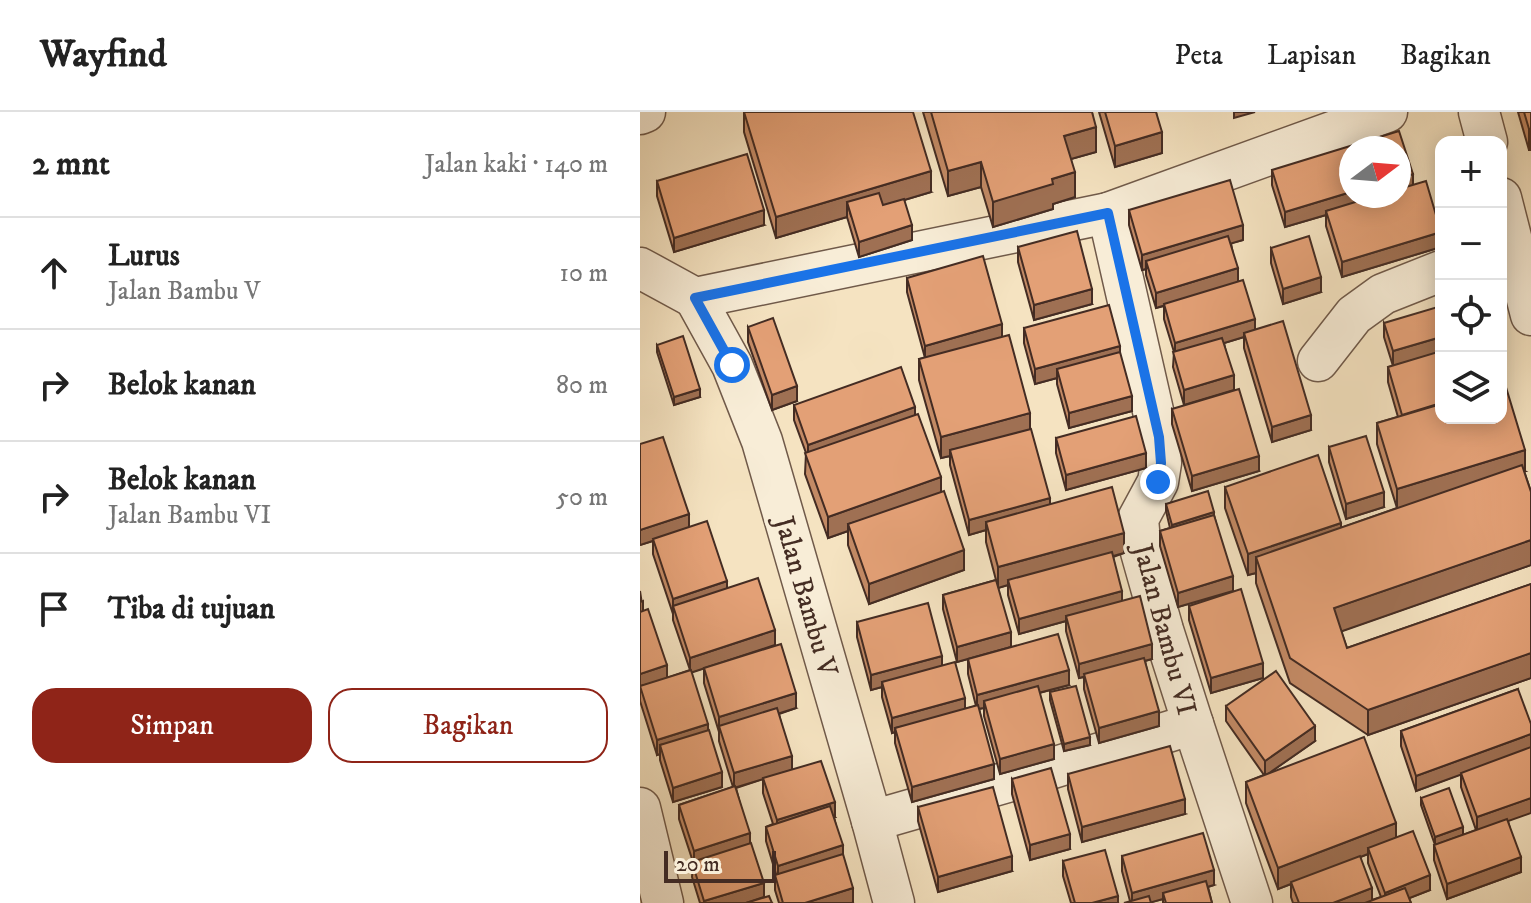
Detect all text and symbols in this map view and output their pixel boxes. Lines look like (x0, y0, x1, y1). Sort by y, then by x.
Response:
text: Wayfind (40, 31, 167, 79)
text: Peta (1175, 38, 1223, 73)
text: Lapisan (1267, 38, 1356, 73)
text: Bagikan (1400, 38, 1491, 73)
north arrow (1339, 136, 1411, 208)
map controls (1435, 136, 1507, 424)
button: + (1435, 136, 1507, 208)
text: 2 mnt (32, 143, 110, 185)
text: Jalan kaki · 140 m (425, 148, 608, 181)
button: − (1435, 208, 1507, 280)
text: Lurus (108, 238, 180, 275)
icon: ahead (32, 251, 76, 295)
text: 10 m (559, 257, 608, 290)
text: Jalan Bambu V (108, 275, 261, 308)
button: locate (1435, 280, 1507, 352)
route start (714, 347, 750, 383)
button: layers (1435, 352, 1507, 424)
icon: right (32, 363, 76, 407)
text: Belok kanan (108, 367, 256, 404)
text: 80 m (556, 369, 608, 402)
text: Belok kanan (108, 462, 256, 499)
route end (1140, 464, 1176, 500)
icon: right (32, 475, 76, 519)
text: 50 m (556, 481, 608, 514)
text: Jalan Bambu VI (108, 499, 271, 532)
street label: Jalan Bambu V (765, 510, 845, 681)
street label: Jalan Bambu VI (1124, 537, 1204, 719)
icon: arrive (32, 587, 76, 631)
text: Tiba di tujuan (108, 591, 275, 628)
button: Simpan (32, 688, 312, 763)
button: Bagikan (328, 688, 608, 763)
scale bar (664, 847, 776, 883)
text: 20 m (676, 851, 720, 878)

